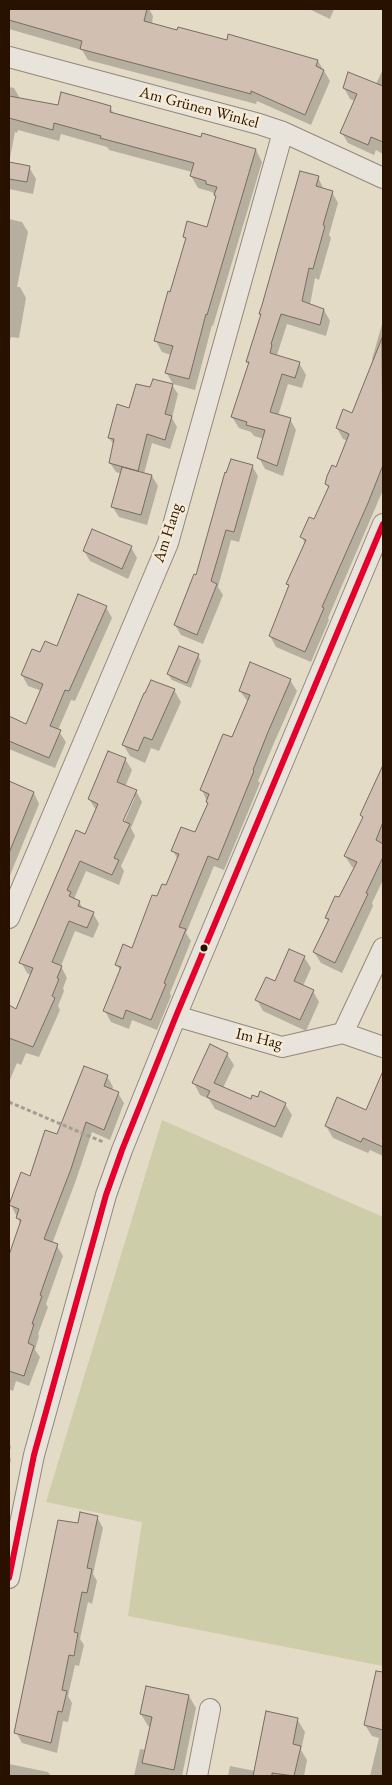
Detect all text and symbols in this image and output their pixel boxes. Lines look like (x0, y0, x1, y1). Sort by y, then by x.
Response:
street label: Am Grünen Winkel (137, 83, 261, 133)
street label: Am Hang (149, 501, 187, 565)
unlabelled marker (199, 943, 209, 953)
street label: Im Hag (234, 1024, 284, 1054)

